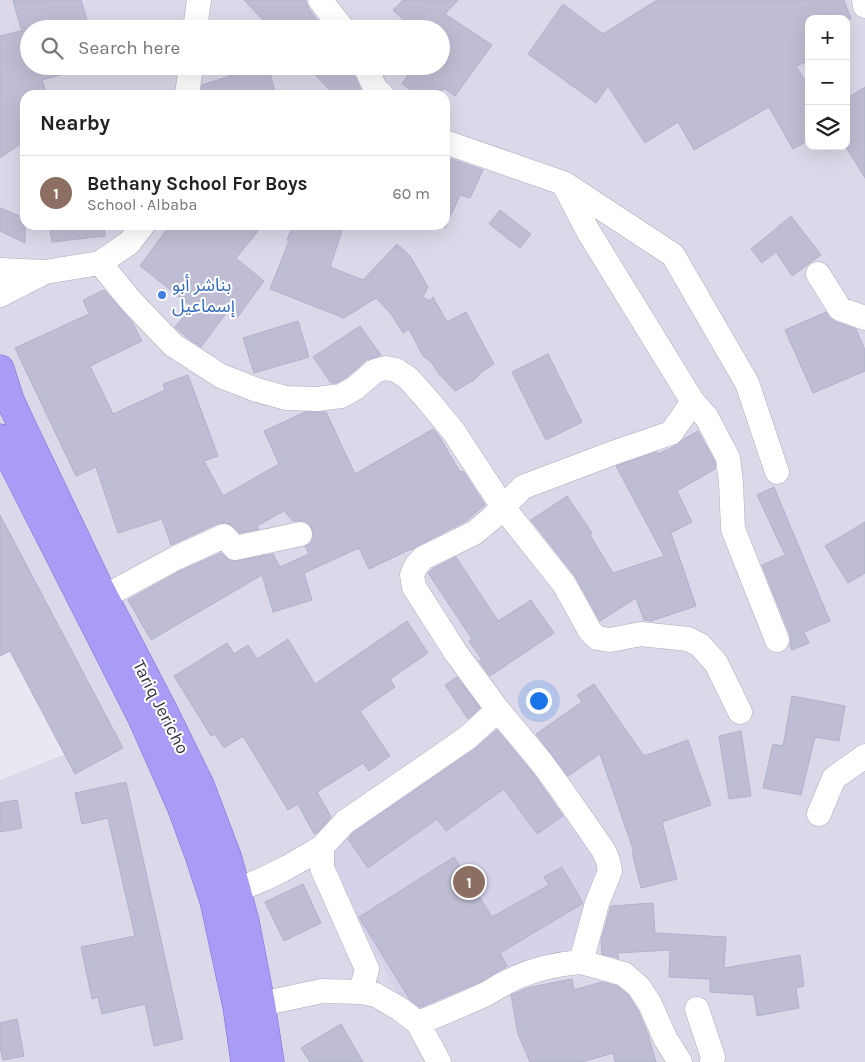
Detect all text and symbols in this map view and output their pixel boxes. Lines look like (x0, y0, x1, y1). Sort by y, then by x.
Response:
map controls (805, 15, 850, 150)
button: + (805, 15, 850, 60)
search box (20, 20, 450, 75)
icon: search (38, 34, 66, 62)
text: Search here (78, 37, 180, 59)
button: − (805, 60, 850, 105)
button: layers (805, 105, 850, 150)
text: Nearby (40, 111, 110, 135)
text: Bethany School For Boys (87, 173, 308, 195)
text: 1 (53, 184, 59, 203)
text: 60 m (393, 184, 430, 203)
text: School · Albaba (87, 195, 197, 214)
place label: بناشر أبو إسماعيل (172, 274, 235, 318)
marker: بناشر أبو إسماعيل (156, 289, 168, 301)
street label: Tariq Jericho (128, 656, 194, 758)
your location (526, 688, 552, 714)
pin: 1 (453, 863, 485, 901)

